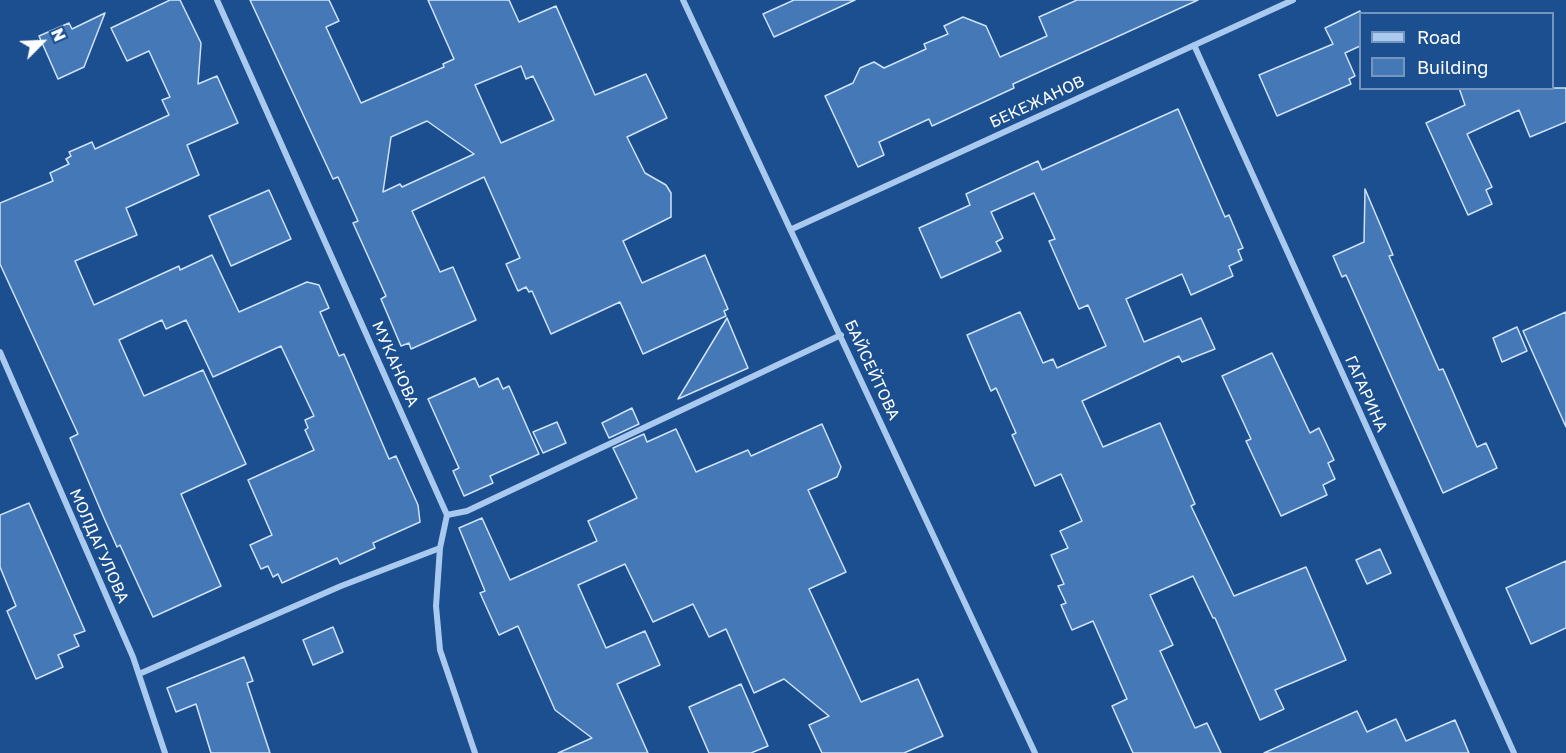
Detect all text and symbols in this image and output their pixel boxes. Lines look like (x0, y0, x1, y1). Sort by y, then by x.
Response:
north arrow (12, 12, 72, 72)
legend (1359, 12, 1554, 90)
text: N (47, 25, 70, 44)
text: Road (1417, 26, 1461, 48)
text: Building (1417, 56, 1488, 78)
street label: БЕКЕЖАНОВ (987, 72, 1087, 132)
street label: БАЙСЕЙТОВА (840, 317, 904, 423)
street label: МУКАНОВА (368, 318, 422, 410)
street label: ГАГАРИНА (1341, 353, 1391, 435)
street label: МОЛДАГУЛОВА (65, 486, 133, 606)

